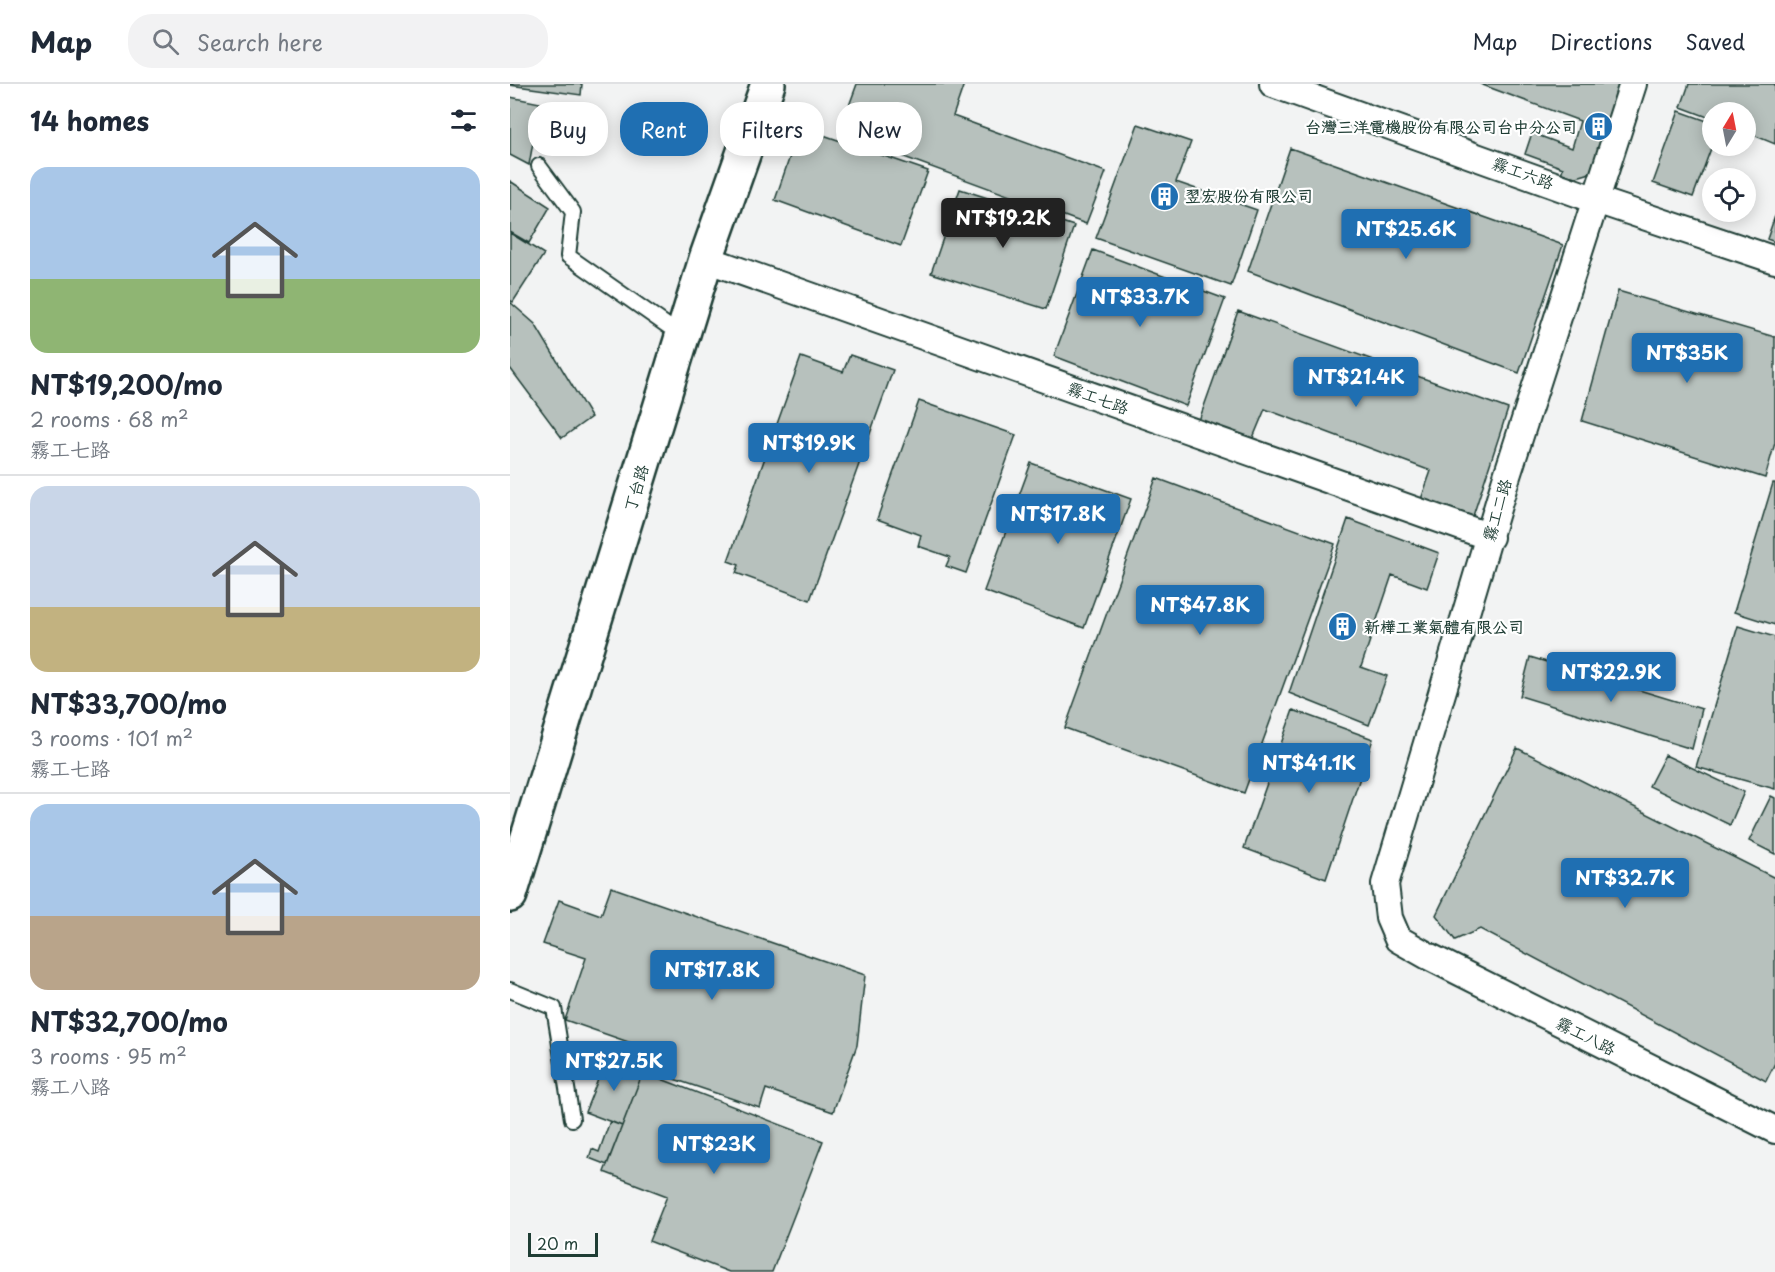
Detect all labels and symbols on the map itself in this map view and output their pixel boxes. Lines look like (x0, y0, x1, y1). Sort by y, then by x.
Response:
north arrow (1702, 102, 1756, 156)
building icon: 台灣三洋電機股份有限公司台中分公司 (1582, 111, 1614, 143)
place label: 台灣三洋電機股份有限公司台中分公司 (1305, 114, 1577, 138)
street label: 霧工六路 (1489, 150, 1558, 194)
building icon: 翌宏股份有限公司 (1148, 180, 1180, 212)
place label: 翌宏股份有限公司 (1185, 183, 1313, 207)
pin: NT$19.2K (941, 198, 1065, 249)
pin: NT$25.6K (1344, 209, 1468, 260)
pin: NT$33.7K (1078, 277, 1202, 328)
pin: NT$35K (1638, 333, 1736, 384)
pin: NT$21.4K (1294, 357, 1418, 408)
street label: 霧工七路 (1064, 375, 1133, 419)
pin: NT$19.9K (747, 423, 871, 474)
street label: 丁台路 (617, 461, 654, 514)
street label: 霧工二路 (1476, 476, 1516, 544)
pin: NT$17.8K (996, 494, 1120, 545)
pin: NT$47.8K (1138, 585, 1262, 636)
building icon: 新樺工業氣體有限公司 (1327, 611, 1359, 643)
place label: 新樺工業氣體有限公司 (1364, 614, 1524, 638)
pin: NT$22.9K (1549, 652, 1673, 703)
pin: NT$41.1K (1247, 743, 1371, 794)
pin: NT$32.7K (1563, 858, 1687, 909)
pin: NT$17.8K (650, 950, 774, 1001)
street label: 霧工八路 (1552, 1010, 1620, 1060)
pin: NT$27.5K (552, 1041, 676, 1092)
pin: NT$23K (665, 1124, 763, 1175)
scale bar (528, 1230, 598, 1258)

